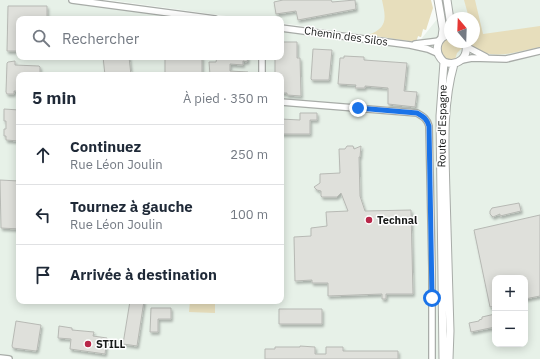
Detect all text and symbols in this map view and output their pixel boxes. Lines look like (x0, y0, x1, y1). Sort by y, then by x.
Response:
north arrow (444, 12, 480, 48)
search box (16, 16, 284, 60)
street label: Chemin des Silos (303, 23, 389, 49)
icon: search (30, 27, 52, 49)
text: Rechercher (62, 29, 139, 48)
street label: Route d'Espagne (434, 84, 450, 168)
text: 5 min (32, 87, 76, 109)
text: À pied · 350 m (183, 90, 268, 107)
route end (349, 99, 367, 117)
text: Continuez (70, 137, 141, 156)
icon: ahead (32, 144, 54, 166)
text: 250 m (230, 146, 268, 163)
text: Rue Léon Joulin (70, 156, 163, 173)
text: Tournez à gauche (70, 197, 193, 216)
icon: left (32, 204, 54, 226)
text: 100 m (230, 206, 268, 223)
place label: Technal (377, 213, 418, 227)
marker: Technal (364, 215, 374, 225)
text: Rue Léon Joulin (70, 216, 163, 233)
icon: arrive (32, 264, 54, 286)
text: Arrivée à destination (70, 265, 217, 284)
map controls (492, 275, 528, 347)
button: + (492, 275, 528, 311)
route start (423, 289, 441, 307)
button: − (492, 311, 528, 347)
place label: STILL (96, 337, 126, 351)
marker: STILL (83, 339, 93, 349)

